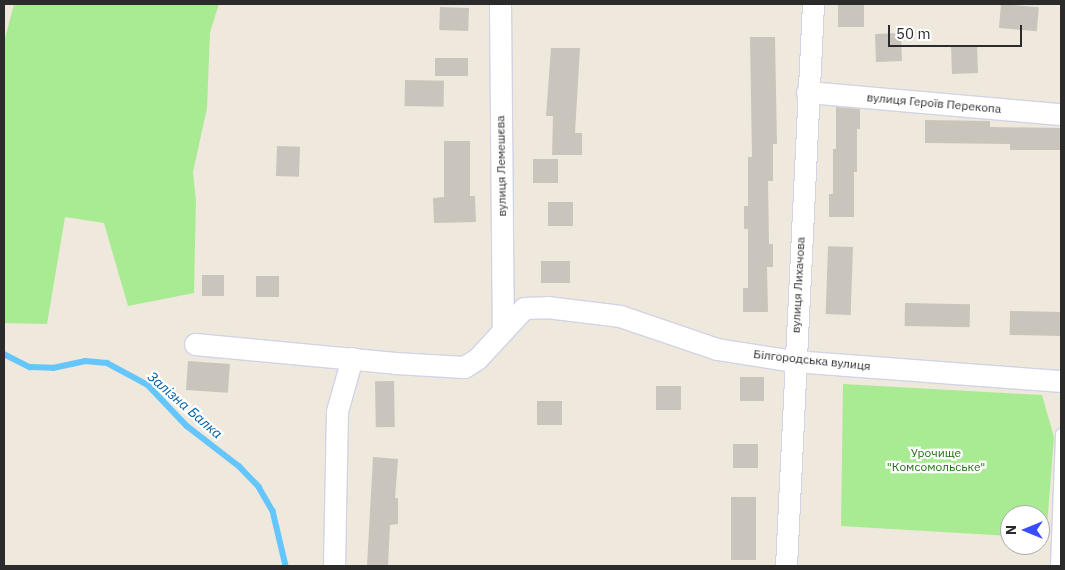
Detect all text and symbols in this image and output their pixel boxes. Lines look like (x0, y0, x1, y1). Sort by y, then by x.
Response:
scale bar (890, 15, 1024, 47)
text: 50 m (896, 24, 931, 43)
street label: вулиця Героїв Перекопа (866, 90, 1002, 116)
street label: вулиця Лемешєва (493, 115, 509, 217)
street label: вулиця Лихачова (788, 236, 808, 334)
street label: Білгородська вулиця (753, 347, 871, 373)
water label: Залізна Балка (144, 368, 226, 442)
park label: Урочище "Комсомольське" (887, 446, 985, 474)
north arrow (1000, 505, 1050, 555)
text: N (1002, 525, 1020, 535)

